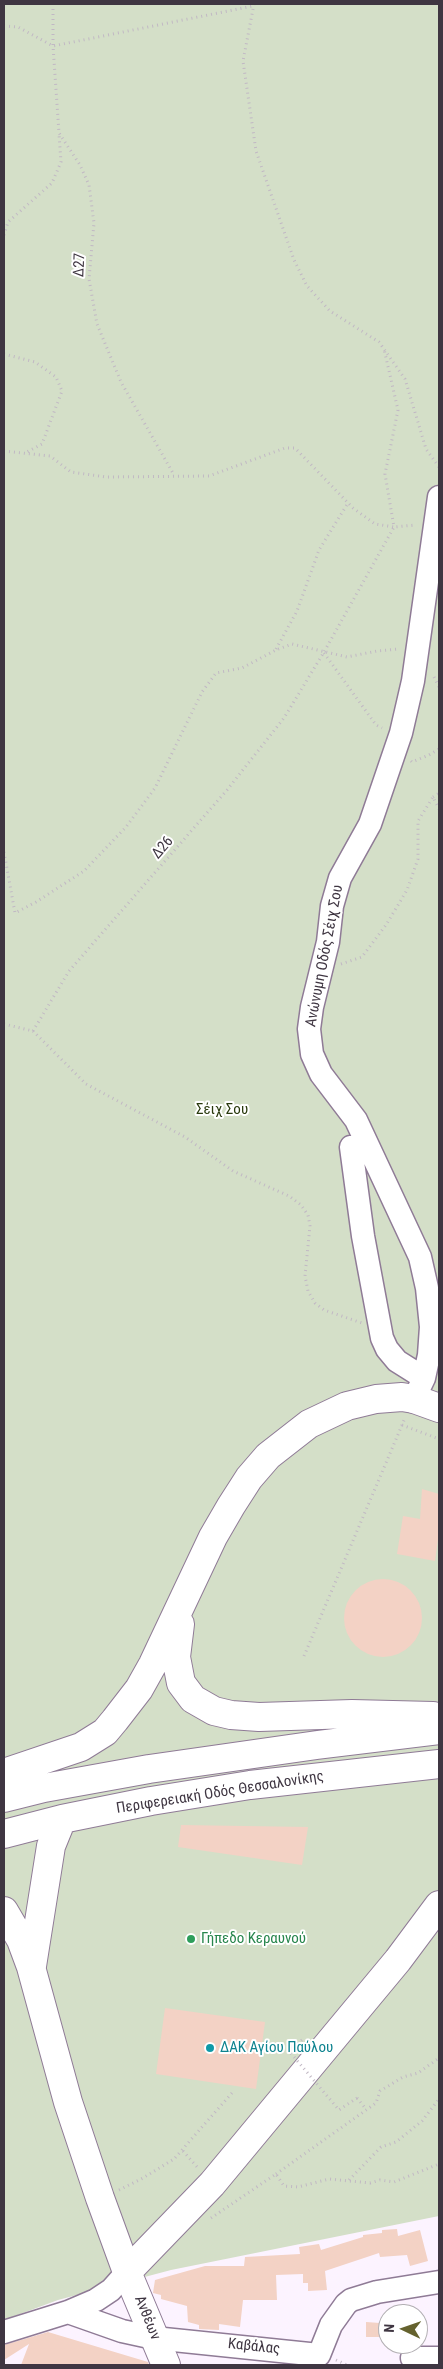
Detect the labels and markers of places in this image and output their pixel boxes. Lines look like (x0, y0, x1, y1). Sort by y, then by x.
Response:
place label: Γήπεδο Κεραυνού (201, 1930, 306, 1948)
marker: Γήπεδο Κεραυνού (185, 1933, 197, 1945)
place label: ΔΑΚ Αγίου Παύλου (220, 2039, 333, 2057)
marker: ΔΑΚ Αγίου Παύλου (204, 2042, 216, 2054)

